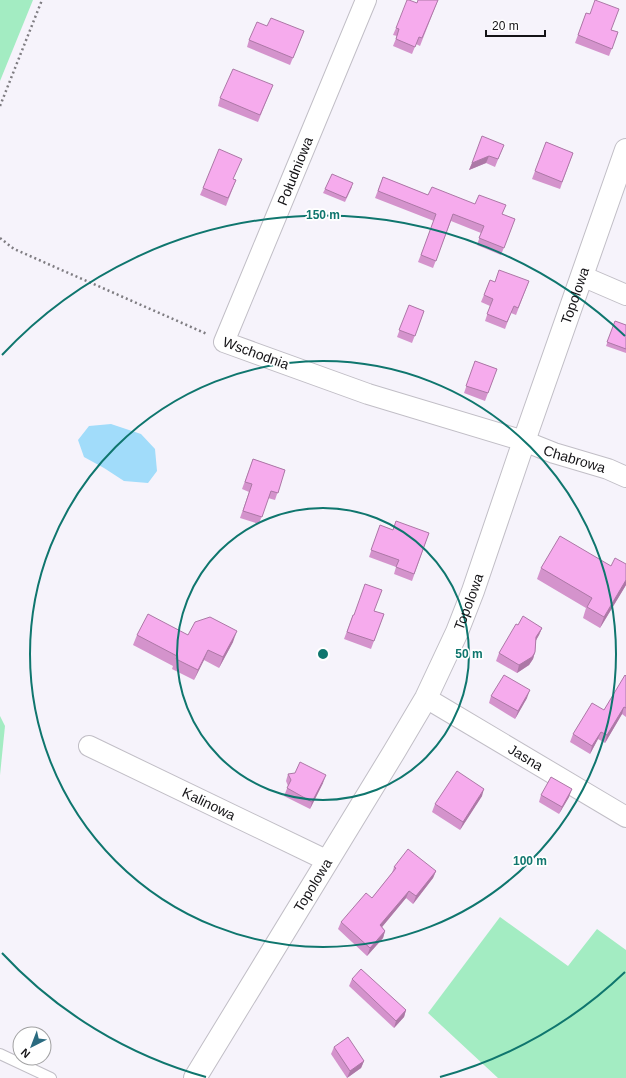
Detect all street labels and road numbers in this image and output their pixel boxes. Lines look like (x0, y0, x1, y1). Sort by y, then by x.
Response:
street label: Południowa (274, 134, 316, 208)
street label: Topolowa (558, 265, 592, 326)
street label: Wschodnia (221, 334, 291, 372)
street label: Chabrowa (541, 442, 608, 476)
street label: Topolowa (451, 571, 486, 632)
street label: Jasna (506, 741, 546, 774)
street label: Kalinowa (180, 784, 238, 823)
street label: Topolowa (290, 855, 335, 915)

